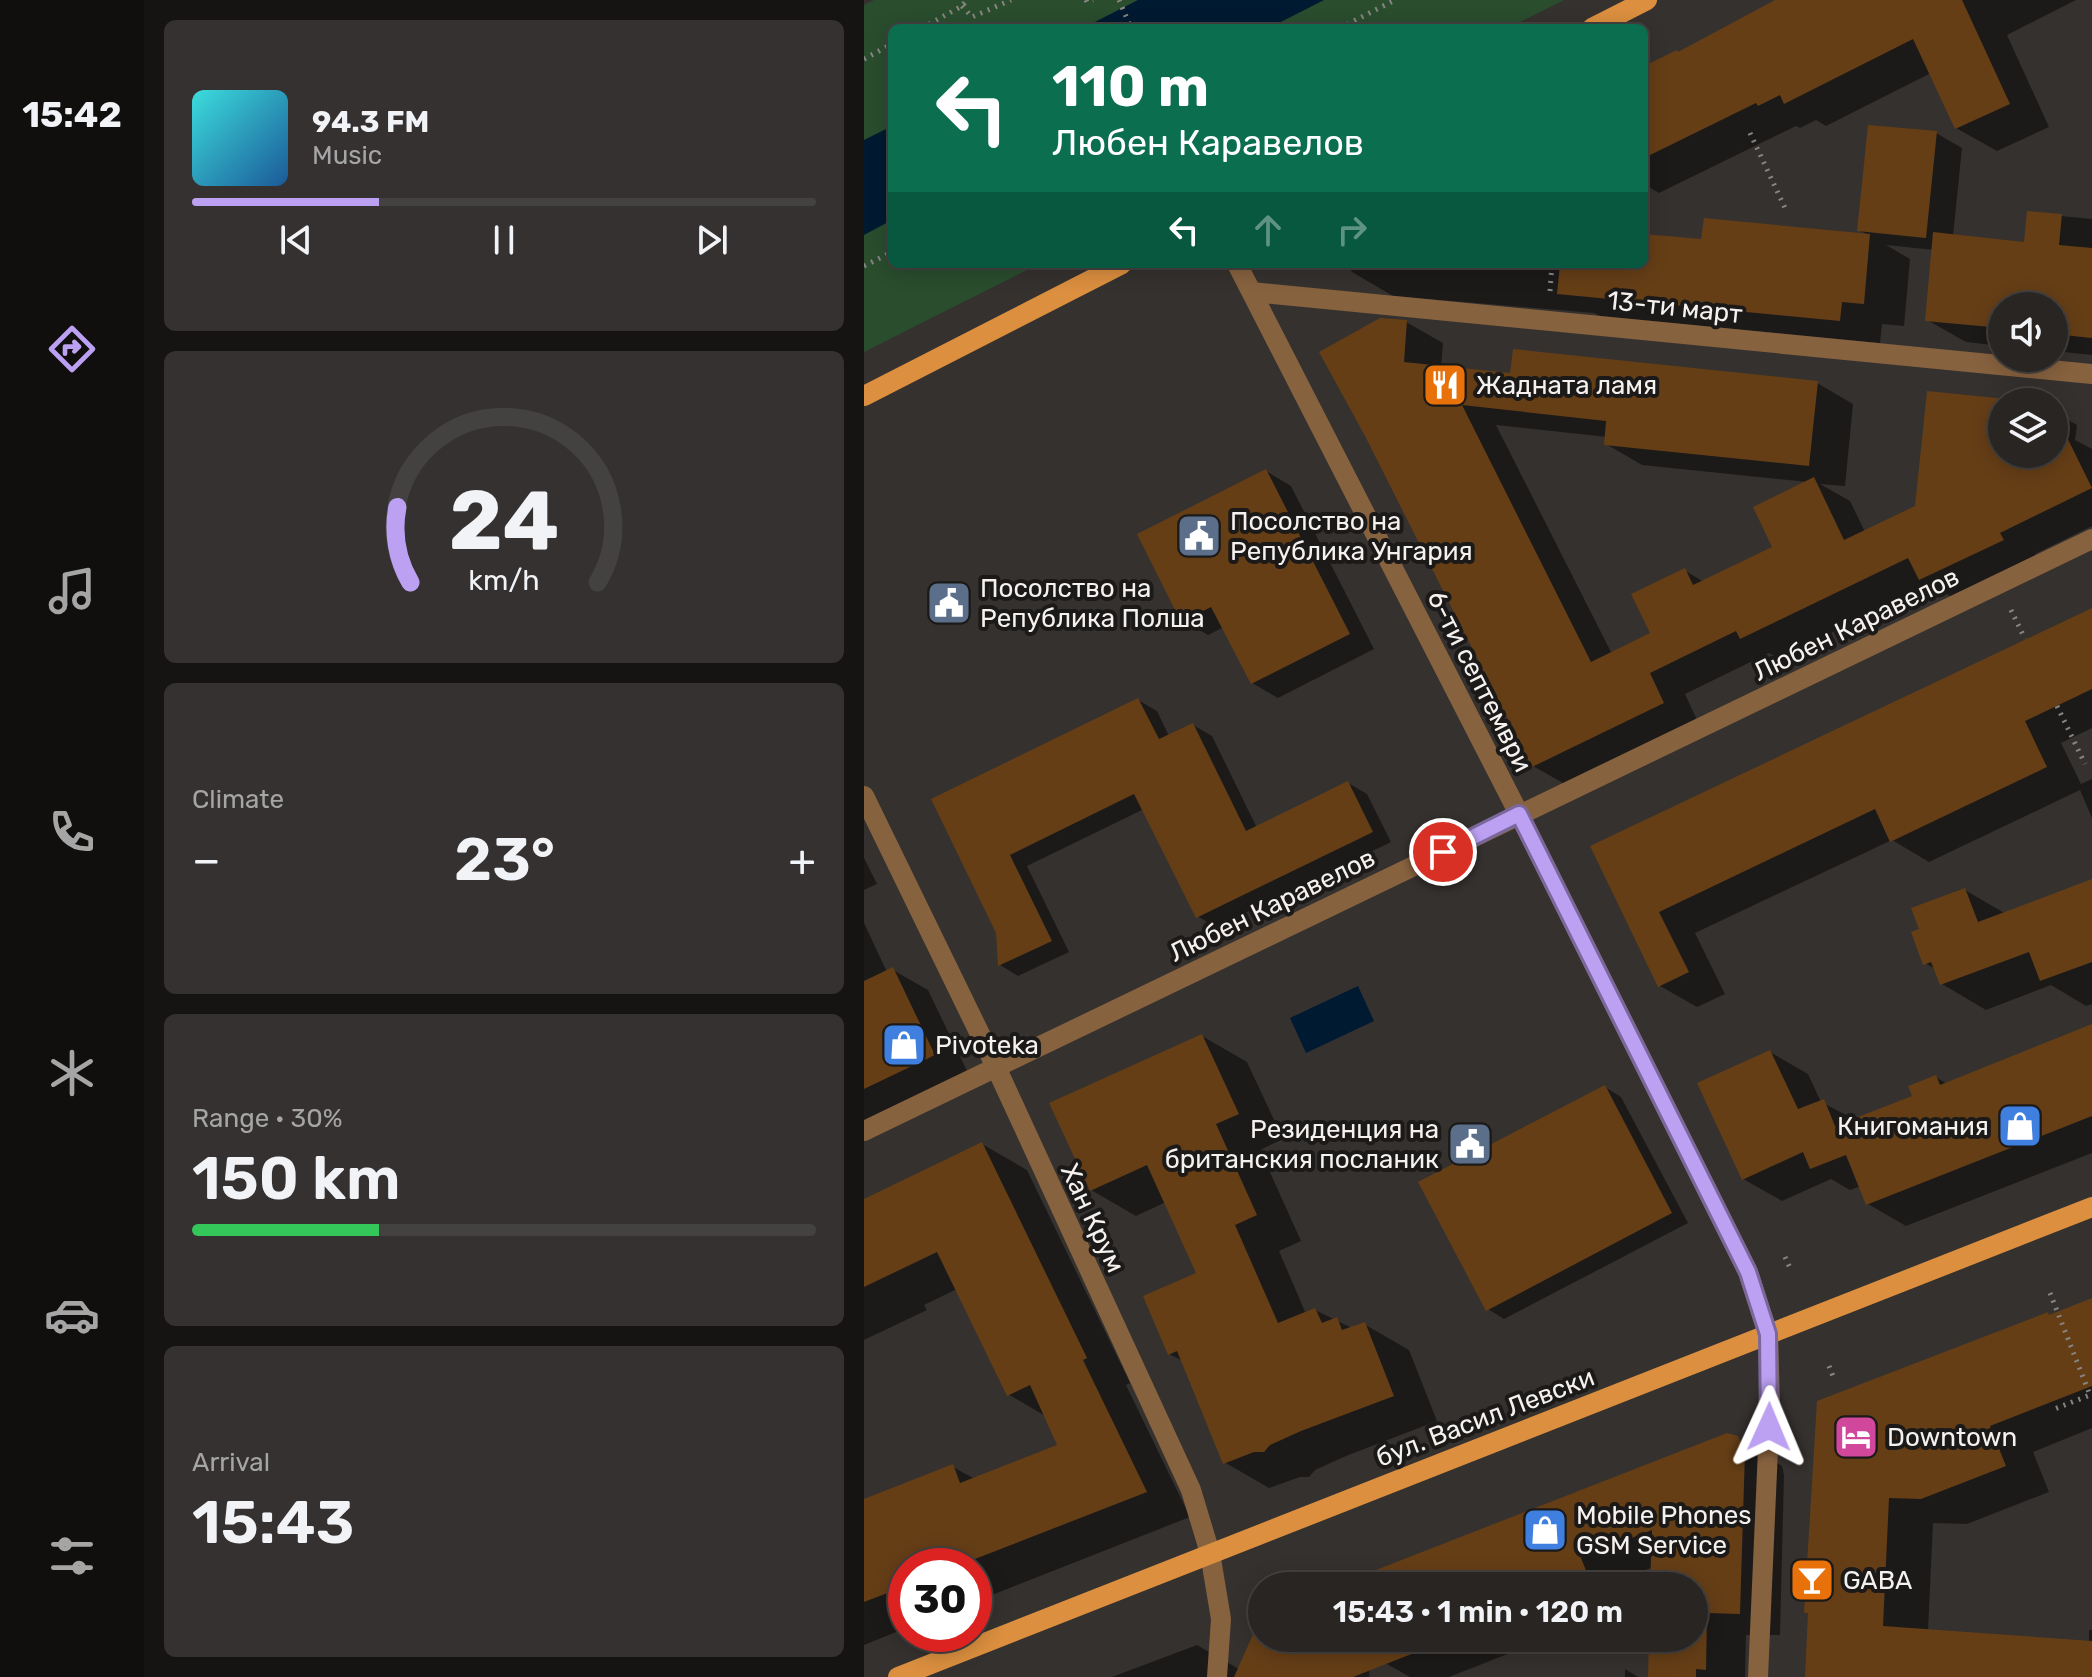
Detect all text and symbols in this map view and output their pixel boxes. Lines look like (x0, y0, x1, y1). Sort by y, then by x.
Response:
text: 110 m (1052, 54, 1209, 120)
icon: left (920, 56, 1024, 160)
text: 15:42 (22, 93, 122, 136)
text: 94.3 FM (312, 104, 429, 140)
text: Любен Каравелов (1052, 121, 1364, 164)
text: Music (312, 140, 382, 171)
icon: left (1162, 208, 1206, 252)
icon: ahead (1246, 208, 1290, 252)
icon: right (1330, 208, 1374, 252)
icon: previous (274, 218, 318, 262)
icon: pause (482, 218, 526, 262)
icon: next (690, 218, 734, 262)
street label: 13-ти март (1606, 285, 1744, 330)
map controls (1988, 292, 2068, 468)
button: sound (1988, 292, 2068, 372)
icon: directions (44, 321, 100, 377)
restaurant icon: Жадната ламя (1421, 361, 1469, 409)
place label: Жадната ламя (1476, 370, 1657, 401)
button: layers (1988, 388, 2068, 468)
text: 24 (449, 471, 559, 570)
place label: Посолство на Република Унгария (1230, 506, 1473, 567)
public building icon: Посолство на Република Унгария (1175, 512, 1223, 560)
street label: Любен Каравелов (1748, 561, 1964, 688)
icon: music (44, 563, 100, 619)
text: km/h (468, 563, 540, 597)
place label: Посолство на Република Полша (980, 573, 1205, 634)
public building icon: Посолство на Република Полша (925, 579, 973, 627)
street label: 6-ти септември (1420, 585, 1539, 777)
text: Climate (192, 784, 284, 815)
icon: phone (44, 804, 100, 860)
pin (1409, 818, 1477, 886)
text: 23° (454, 824, 555, 895)
icon: arrive (1421, 830, 1465, 874)
text: − (192, 834, 221, 886)
text: + (789, 834, 816, 886)
street label: Любен Каравелов (1164, 842, 1380, 969)
shop icon: Pivoteka (880, 1021, 928, 1069)
place label: Pivoteka (935, 1030, 1039, 1061)
icon: climate (44, 1045, 100, 1101)
shop icon: Книгомания (1996, 1102, 2044, 1150)
text: Range · 30% (192, 1103, 342, 1134)
place label: Книгомания (1837, 1111, 1989, 1142)
place label: Резиденция на британския посланик (1165, 1114, 1439, 1175)
public building icon: Резиденция на британския посланик (1446, 1120, 1494, 1168)
text: 150 km (192, 1143, 401, 1214)
street label: Хан Крум (1054, 1159, 1131, 1278)
icon: car (44, 1287, 100, 1343)
street label: бул. Васил Левски (1372, 1362, 1599, 1473)
position arrow (1727, 1385, 1811, 1469)
hotel icon: Downtown (1832, 1413, 1880, 1461)
place label: Downtown (1887, 1422, 2017, 1453)
text: Arrival (192, 1447, 270, 1478)
text: 15:43 (192, 1487, 354, 1558)
place label: Mobile Phones GSM Service (1576, 1500, 1752, 1561)
shop icon: Mobile Phones GSM Service (1521, 1506, 1569, 1554)
icon: filters (44, 1528, 100, 1584)
speed limit sign: 30 (888, 1548, 992, 1652)
bar icon: GABA (1788, 1556, 1836, 1604)
place label: GABA (1843, 1565, 1912, 1596)
text: 15:43 · 1 min · 120 m (1333, 1594, 1623, 1630)

